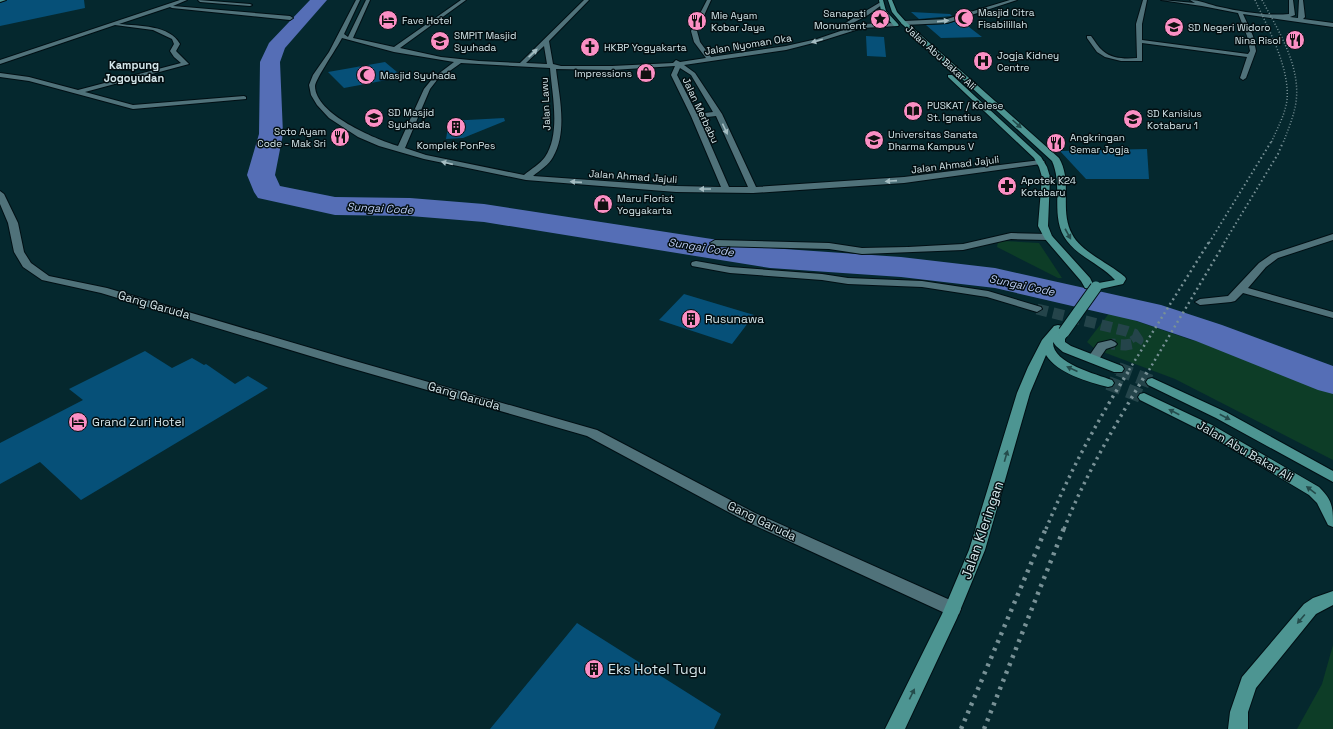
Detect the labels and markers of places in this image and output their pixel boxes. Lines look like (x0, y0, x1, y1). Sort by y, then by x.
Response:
place label: Masjid Citra Fisabilillah (978, 6, 1035, 31)
place label: Sanapati Monument (814, 7, 866, 32)
mosque icon: Masjid Citra Fisabilillah (953, 7, 975, 29)
place icon: Sanapati Monument (869, 8, 891, 30)
hotel icon: Fave Hotel (377, 9, 399, 31)
place label: Mie Ayam Kobar Jaya (711, 9, 765, 34)
restaurant icon: Mie Ayam Kobar Jaya (686, 10, 708, 32)
place label: Fave Hotel (402, 14, 452, 27)
school or university icon: SD Negeri Widoro (1163, 16, 1185, 38)
place label: SD Negeri Widoro (1188, 21, 1271, 34)
place label: SMPIT Masjid Syuhada (454, 29, 516, 54)
restaurant icon: Nina Risol (1284, 29, 1306, 51)
school or university icon: SMPIT Masjid Syuhada (429, 30, 451, 52)
place label: Nina Risol (1235, 34, 1281, 47)
church icon: HKBP Yogyakarta (579, 36, 601, 58)
place label: HKBP Yogyakarta (604, 41, 687, 54)
place label: Jogja Kidney Centre (997, 49, 1059, 74)
hospital icon: Jogja Kidney Centre (972, 50, 994, 72)
shop icon: Impressions (635, 62, 657, 84)
mosque icon: Masjid Syuhada (355, 64, 377, 86)
place label: Impressions (574, 67, 632, 80)
place label: Masjid Syuhada (380, 69, 456, 82)
place label: PUSKAT / Kolese St. Ignatius (927, 99, 1004, 124)
library icon: PUSKAT / Kolese St. Ignatius (902, 100, 924, 122)
place label: SD Masjid Syuhada (388, 106, 434, 131)
school or university icon: SD Masjid Syuhada (363, 107, 385, 129)
place label: SD Kanisius Kotabaru 1 (1147, 107, 1202, 132)
school or university icon: SD Kanisius Kotabaru 1 (1122, 108, 1144, 130)
building icon: Komplek PonPes (445, 116, 467, 138)
place label: Soto Ayam Code - Mak Sri (257, 125, 326, 150)
restaurant icon: Soto Ayam Code - Mak Sri (329, 126, 351, 148)
place label: Universitas Sanata Dharma Kampus V (888, 128, 978, 153)
school or university icon: Universitas Sanata Dharma Kampus V (863, 129, 885, 151)
place label: Angkringan Semar Jogja (1070, 131, 1129, 156)
restaurant icon: Angkringan Semar Jogja (1045, 132, 1067, 154)
place label: Komplek PonPes (417, 139, 495, 152)
place label: Apotek K24 Kotabaru (1021, 174, 1076, 199)
pharmacy icon: Apotek K24 Kotabaru (996, 175, 1018, 197)
place label: Maru Florist Yogyakarta (617, 192, 674, 217)
shop icon: Maru Florist Yogyakarta (592, 193, 614, 215)
building icon: Rusunawa (680, 308, 702, 330)
place label: Rusunawa (705, 311, 764, 327)
hotel icon: Grand Zuri Hotel (67, 411, 89, 433)
place label: Grand Zuri Hotel (92, 414, 184, 430)
building icon: Eks Hotel Tugu (583, 658, 605, 680)
place label: Eks Hotel Tugu (608, 660, 706, 678)

